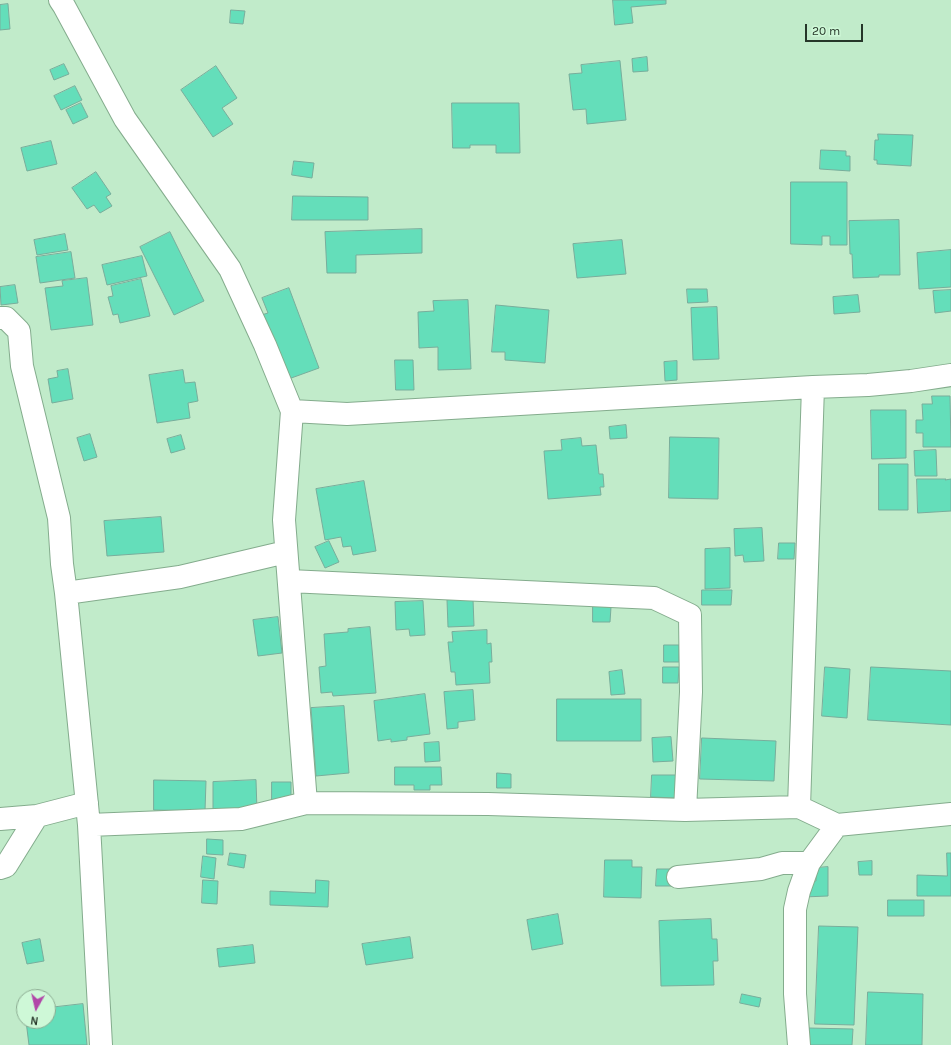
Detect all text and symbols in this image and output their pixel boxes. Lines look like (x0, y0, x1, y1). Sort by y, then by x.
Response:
scale bar (807, 16, 865, 42)
text: 20 m (812, 24, 840, 38)
north arrow (16, 989, 56, 1029)
text: N (30, 1013, 39, 1027)

